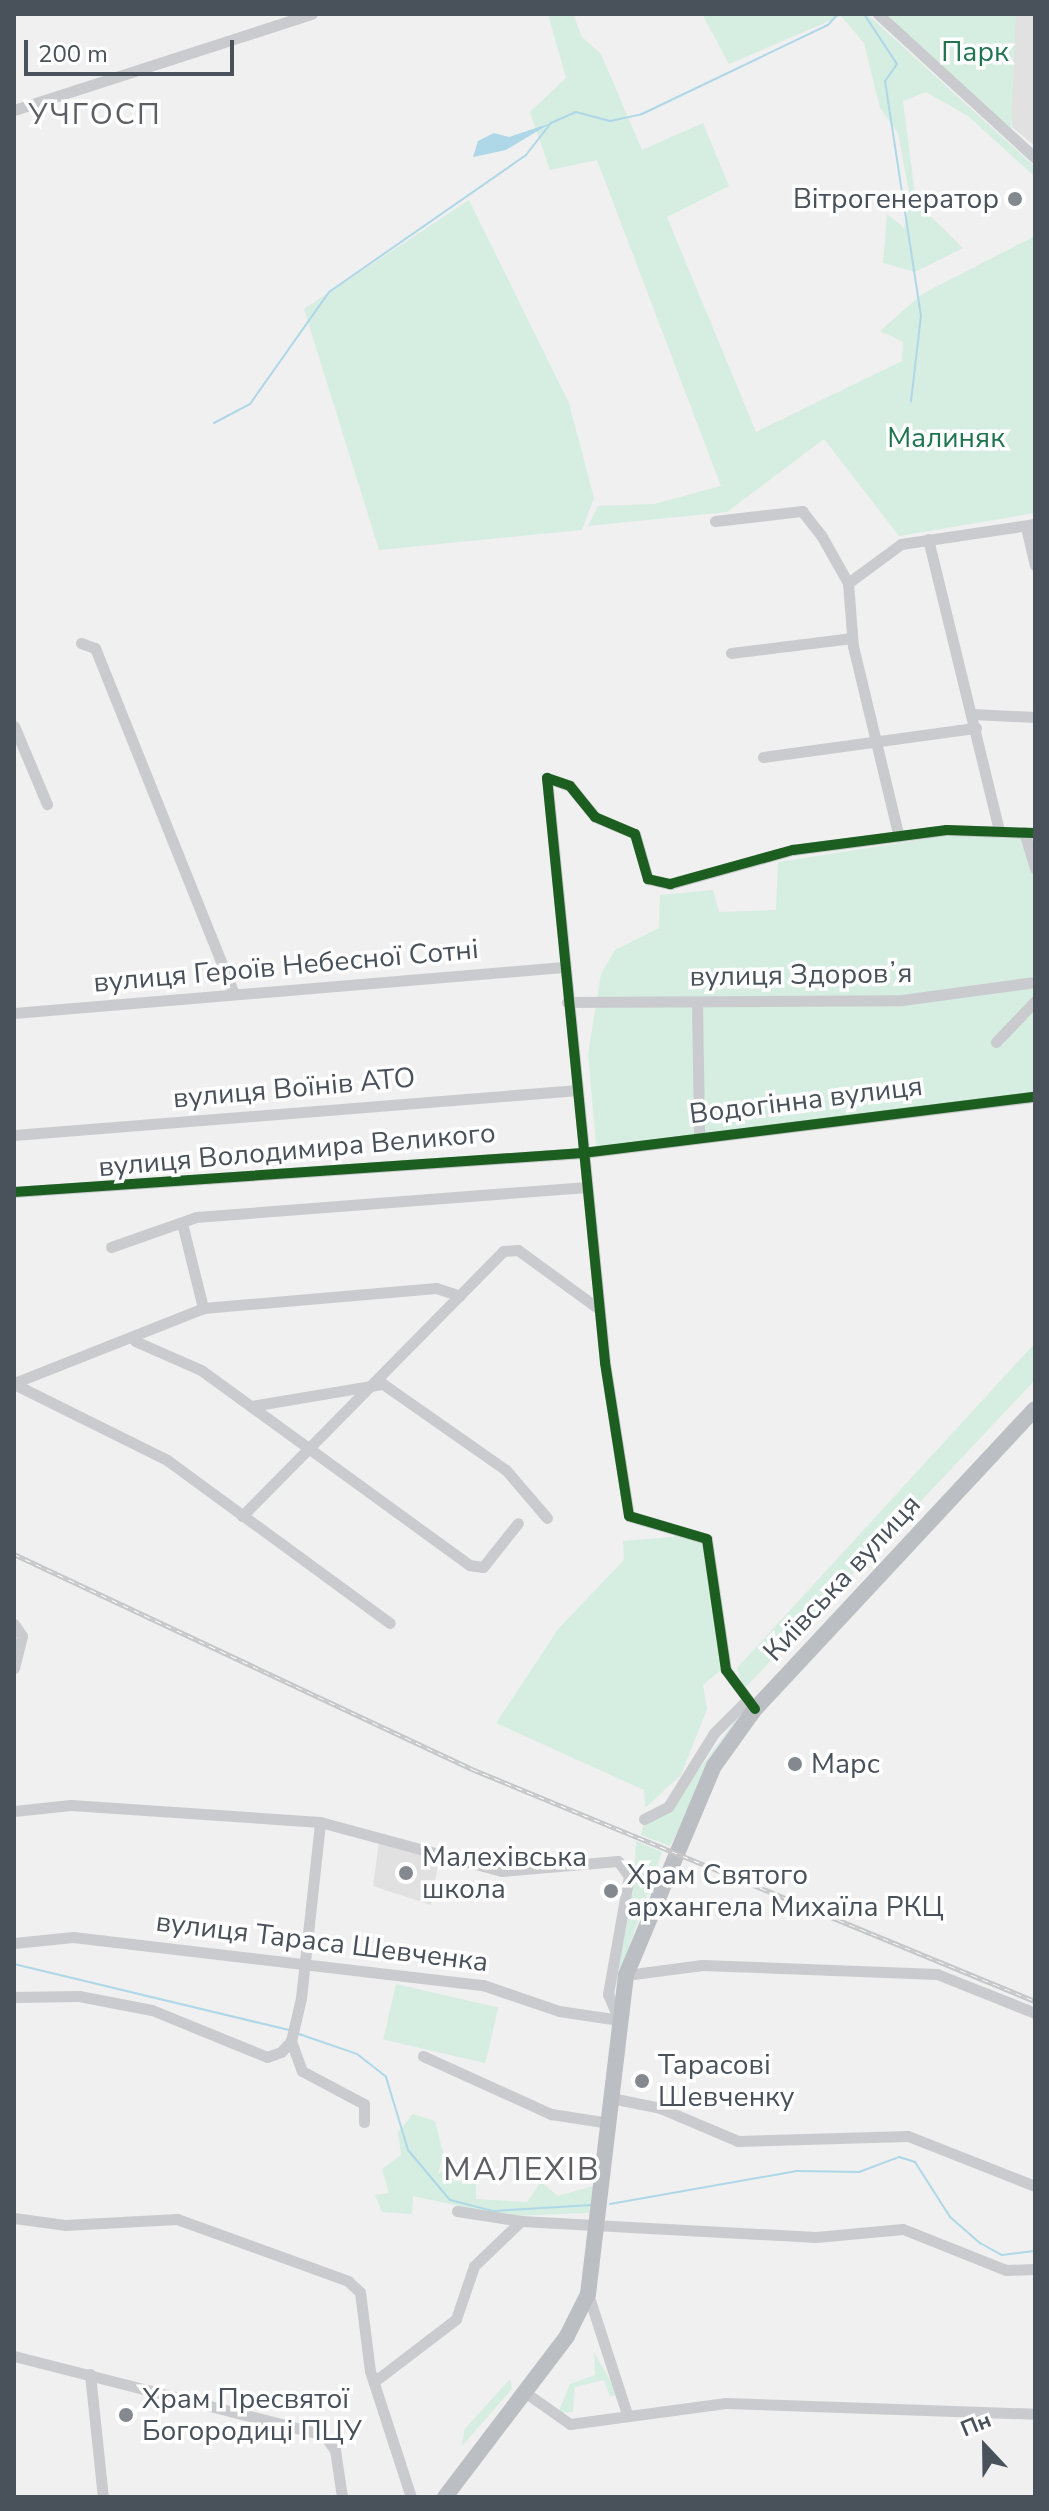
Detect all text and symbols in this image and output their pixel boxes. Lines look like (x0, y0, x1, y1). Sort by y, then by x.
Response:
scale bar (28, 24, 238, 74)
park label: Парк (941, 35, 1009, 69)
text: 200 m (38, 38, 108, 70)
district label: УЧГОСП (28, 97, 162, 133)
place label: Вітрогенератор (793, 182, 999, 216)
marker: Вітрогенератор (1006, 190, 1024, 208)
park label: Малиняк (887, 421, 1005, 455)
street label: вулиця Героїв Небесної Сотні (92, 932, 480, 1000)
street label: вулиця Здоровʼя (689, 956, 913, 994)
street label: вулиця Воїнів АТО (171, 1061, 417, 1115)
street label: Водогінна вулиця (687, 1069, 925, 1131)
street label: вулиця Володимира Великого (97, 1116, 497, 1184)
street label: Київська вулиця (756, 1488, 928, 1668)
place label: Марс (811, 1747, 880, 1781)
marker: Марс (786, 1755, 804, 1773)
place label: Малехівська школа (422, 1840, 587, 1906)
place label: Храм Святого архангела Михаїла РКЦ (627, 1858, 944, 1924)
marker: Малехівська школа (397, 1864, 415, 1882)
marker: Храм Святого архангела Михаїла РКЦ (602, 1882, 620, 1900)
street label: вулиця Тараса Шевченка (154, 1905, 490, 1979)
place label: Тарасові Шевченку (658, 2048, 794, 2114)
marker: Тарасові Шевченку (633, 2072, 651, 2090)
district label: МАЛЕХІВ (443, 2151, 601, 2189)
place label: Храм Пресвятої Богородиці ПЦУ (142, 2382, 362, 2448)
text: Пн (956, 2405, 996, 2444)
marker: Храм Пресвятої Богородиці ПЦУ (117, 2406, 135, 2424)
north arrow (945, 2407, 1025, 2487)

